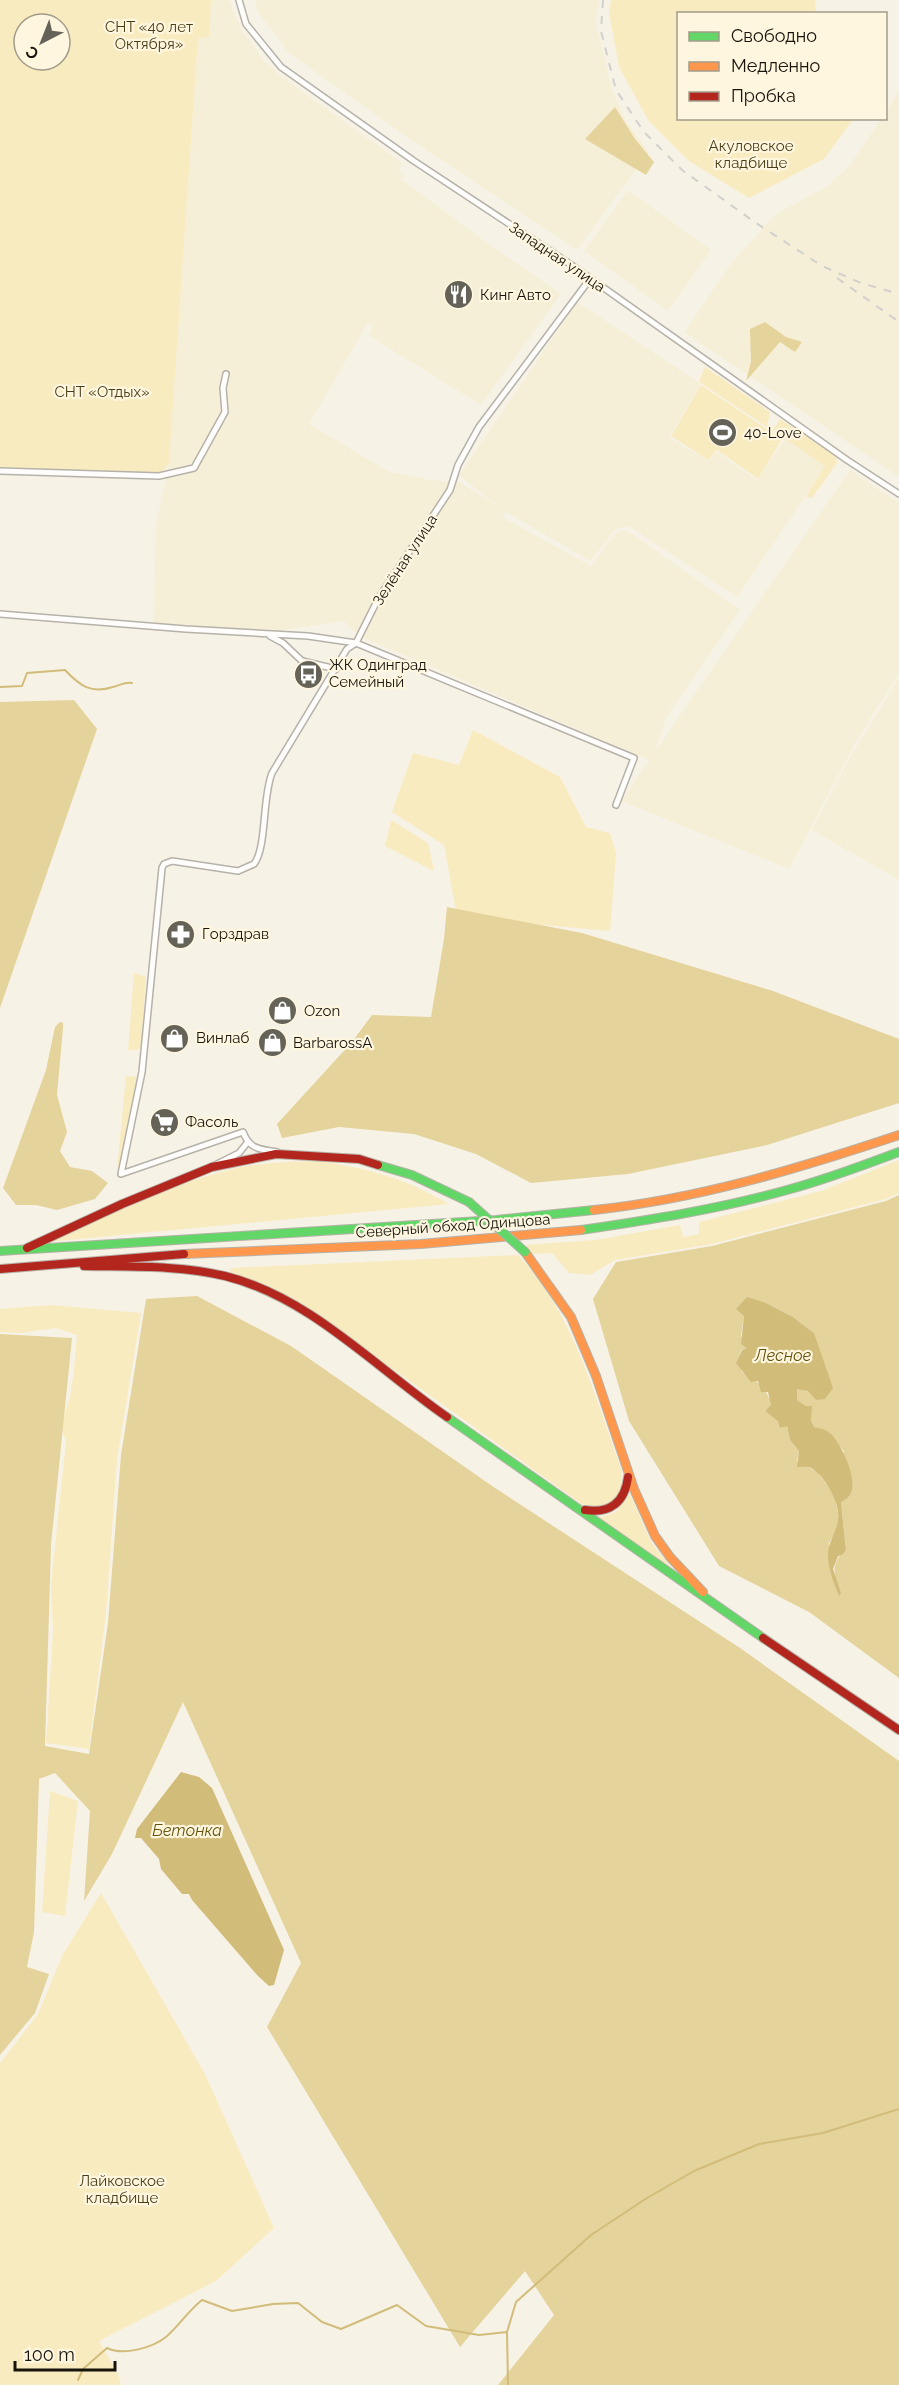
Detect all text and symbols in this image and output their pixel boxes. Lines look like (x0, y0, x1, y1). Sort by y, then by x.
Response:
north arrow (12, 12, 72, 72)
legend (677, 12, 887, 120)
park label: СНТ «40 лет Октября» (105, 18, 193, 53)
text: Свободно (731, 25, 817, 46)
text: С (22, 42, 43, 64)
text: Медленно (731, 55, 820, 76)
text: Пробка (731, 85, 796, 106)
park label: Акуловское кладбище (709, 137, 794, 172)
street label: Западная улица (505, 218, 609, 296)
restaurant icon: Кинг Авто (443, 279, 475, 311)
place label: Кинг Авто (480, 286, 551, 304)
park label: СНТ «Отдых» (54, 383, 150, 401)
sports icon: 40-Love (707, 417, 739, 449)
place label: 40-Love (744, 424, 802, 442)
street label: Зелёная улица (369, 511, 441, 609)
place label: ЖК Одинград Семейный (329, 656, 427, 691)
bus stop icon: ЖК Одинград Семейный (292, 658, 324, 690)
pharmacy icon: Горздрав (165, 918, 197, 950)
place label: Горздрав (202, 925, 269, 943)
shop icon: Ozon (267, 995, 299, 1027)
place label: Ozon (304, 1002, 340, 1020)
shop icon: Винлаб (159, 1022, 191, 1054)
shop icon: BarbarossA (256, 1027, 288, 1059)
place label: Винлаб (196, 1029, 249, 1047)
place label: BarbarossA (293, 1034, 372, 1052)
supermarket icon: Фасоль (148, 1106, 180, 1138)
place label: Фасоль (185, 1113, 238, 1131)
street label: Северный обход Одинцова (355, 1210, 551, 1242)
water label: Лесное (754, 1346, 812, 1365)
water label: Бетонка (152, 1821, 222, 1840)
park label: Лайковское кладбище (79, 2172, 165, 2207)
scale bar (15, 2334, 116, 2372)
text: 100 m (24, 2344, 75, 2365)

